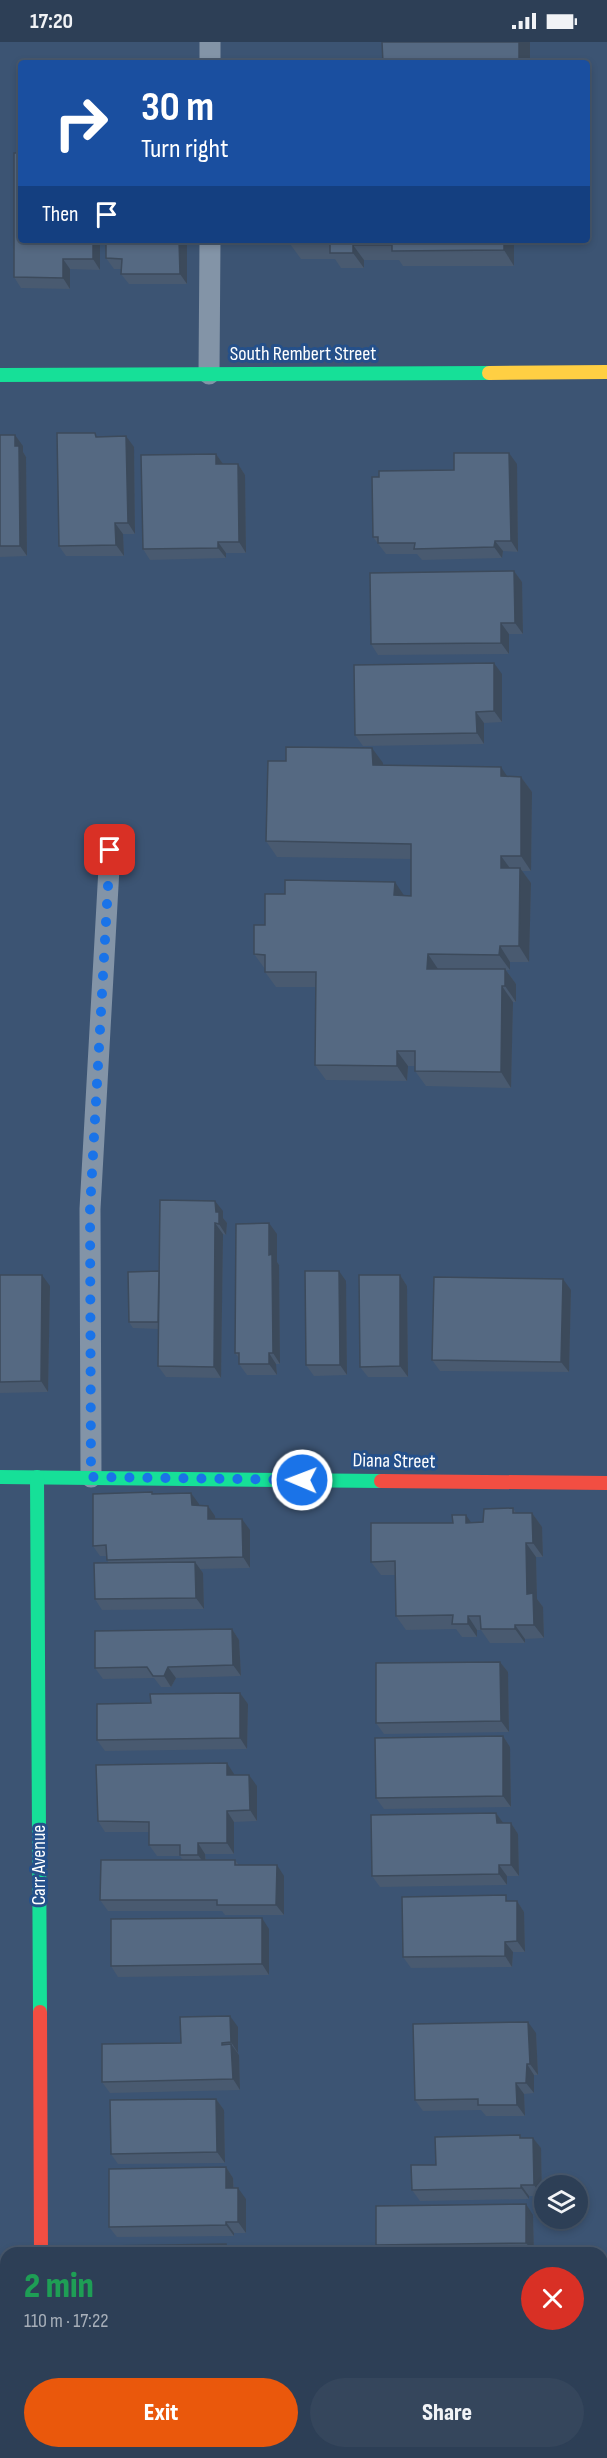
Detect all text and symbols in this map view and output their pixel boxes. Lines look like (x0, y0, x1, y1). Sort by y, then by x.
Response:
text: 17:20 (30, 8, 73, 35)
text: 30 m (141, 82, 214, 133)
icon: right (42, 84, 120, 162)
text: Turn right (141, 133, 228, 165)
icon: arrive (90, 198, 123, 231)
text: Then (42, 201, 78, 228)
street label: South Rembert Street (230, 342, 376, 366)
pin (84, 824, 135, 875)
icon: arrive (93, 833, 126, 866)
position arrow (270, 1448, 334, 1512)
street label: Diana Street (352, 1448, 436, 1474)
street label: Carr Avenue (27, 1825, 51, 1905)
map controls (534, 2175, 588, 2229)
button: layers (534, 2175, 588, 2229)
text: 2 min (24, 2265, 94, 2308)
button: close (521, 2267, 584, 2330)
text: 110 m · 17:22 (24, 2309, 108, 2333)
button: Exit (24, 2378, 298, 2447)
button: Share (310, 2378, 584, 2447)

